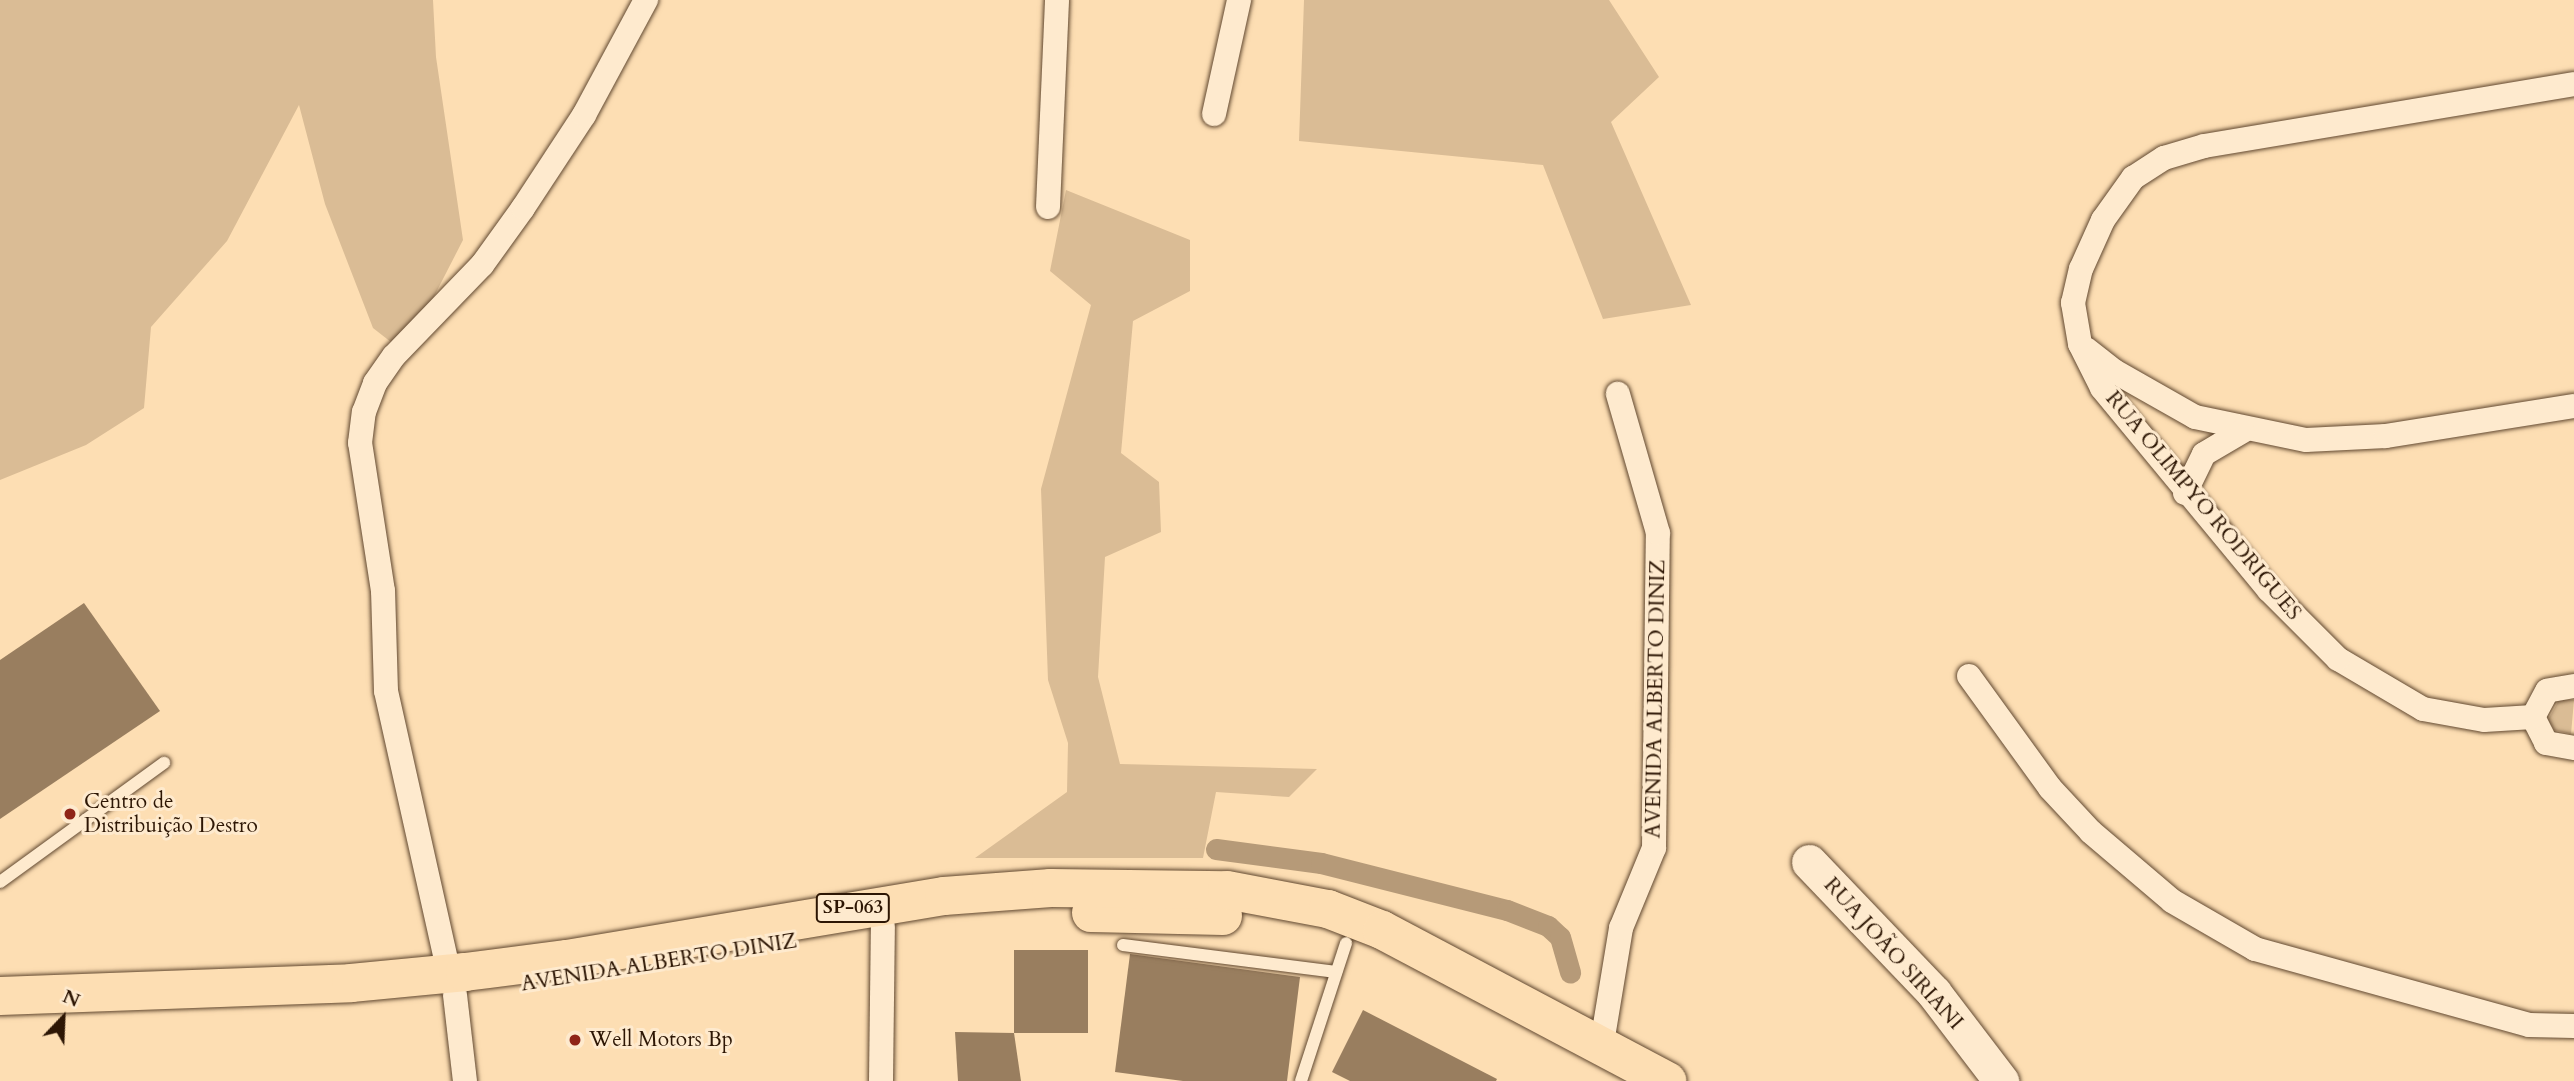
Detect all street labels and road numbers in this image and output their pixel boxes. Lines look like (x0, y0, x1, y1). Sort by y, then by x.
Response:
street label: RUA OLIMPYO RODRIGUES (2100, 387, 2306, 625)
street label: AVENIDA ALBERTO DINIZ (1641, 559, 1671, 839)
street label: RUA JOÃO SIRIANI (1818, 873, 1968, 1035)
road number: SP-063 (814, 893, 892, 924)
street label: AVENIDA ALBERTO DINIZ (519, 929, 799, 997)

